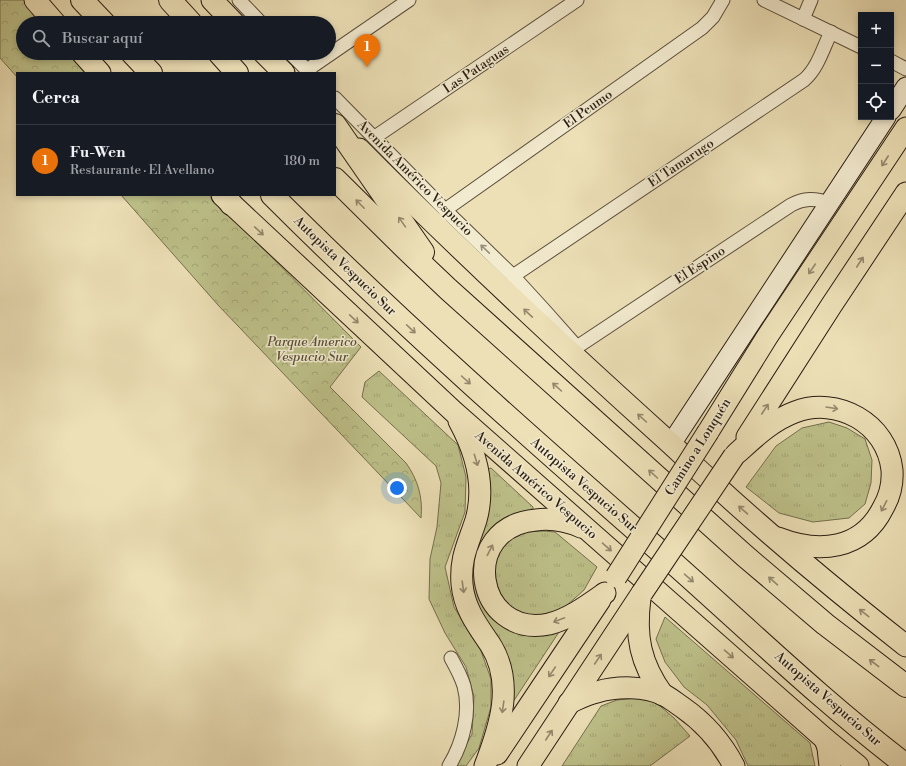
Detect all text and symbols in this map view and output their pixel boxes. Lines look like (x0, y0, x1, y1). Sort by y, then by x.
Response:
map controls (858, 12, 894, 120)
button: + (858, 12, 894, 48)
search box (16, 16, 336, 60)
icon: search (30, 27, 52, 49)
text: Buscar aquí (62, 29, 143, 48)
pin: 1 (354, 34, 380, 67)
street label: Las Pataguas (440, 41, 512, 97)
button: − (858, 48, 894, 84)
button: locate (858, 84, 894, 120)
street label: El Peumo (560, 86, 616, 132)
text: Cerca (32, 87, 80, 109)
street label: Avenida Américo Vespucio (353, 116, 476, 239)
street label: El Tamarugo (645, 135, 717, 191)
text: Fu-Wen (70, 143, 125, 162)
text: 1 (42, 153, 48, 169)
text: 180 m (284, 153, 320, 169)
one-way arrow (880, 155, 888, 167)
text: Restaurante · El Avellano (70, 162, 214, 178)
one-way arrow (355, 199, 365, 209)
street label: Autopista Vespucio Sur (290, 212, 400, 319)
one-way arrow (398, 217, 406, 228)
one-way arrow (254, 226, 264, 236)
street label: El Espino (672, 243, 728, 287)
one-way arrow (480, 244, 490, 254)
one-way arrow (856, 257, 864, 268)
one-way arrow (808, 263, 816, 274)
one-way arrow (523, 309, 533, 318)
one-way arrow (349, 315, 359, 324)
one-way arrow (406, 324, 416, 334)
park label: Parque Americo Vespucio Sur (266, 334, 357, 365)
one-way arrow (461, 376, 471, 385)
one-way arrow (552, 382, 562, 392)
street label: Camino a Lonquén (662, 395, 734, 499)
one-way arrow (761, 403, 769, 415)
one-way arrow (825, 404, 838, 412)
one-way arrow (637, 413, 647, 423)
street label: Avenida Américo Vespucio (471, 427, 600, 543)
street label: Autopista Vespucio Sur (527, 434, 641, 536)
one-way arrow (473, 453, 480, 466)
one-way arrow (648, 469, 658, 479)
your location (387, 478, 407, 498)
one-way arrow (880, 500, 887, 512)
one-way arrow (738, 505, 748, 514)
one-way arrow (602, 542, 612, 552)
one-way arrow (487, 545, 494, 557)
one-way arrow (684, 573, 695, 582)
one-way arrow (768, 577, 779, 586)
one-way arrow (459, 580, 467, 593)
one-way arrow (859, 609, 870, 618)
one-way arrow (553, 617, 566, 624)
street label: Autopista Vespucio Sur (771, 648, 885, 750)
one-way arrow (723, 649, 733, 658)
one-way arrow (594, 654, 602, 665)
one-way arrow (869, 659, 880, 667)
one-way arrow (548, 666, 556, 677)
one-way arrow (499, 700, 507, 713)
one-way arrow (545, 729, 553, 741)

